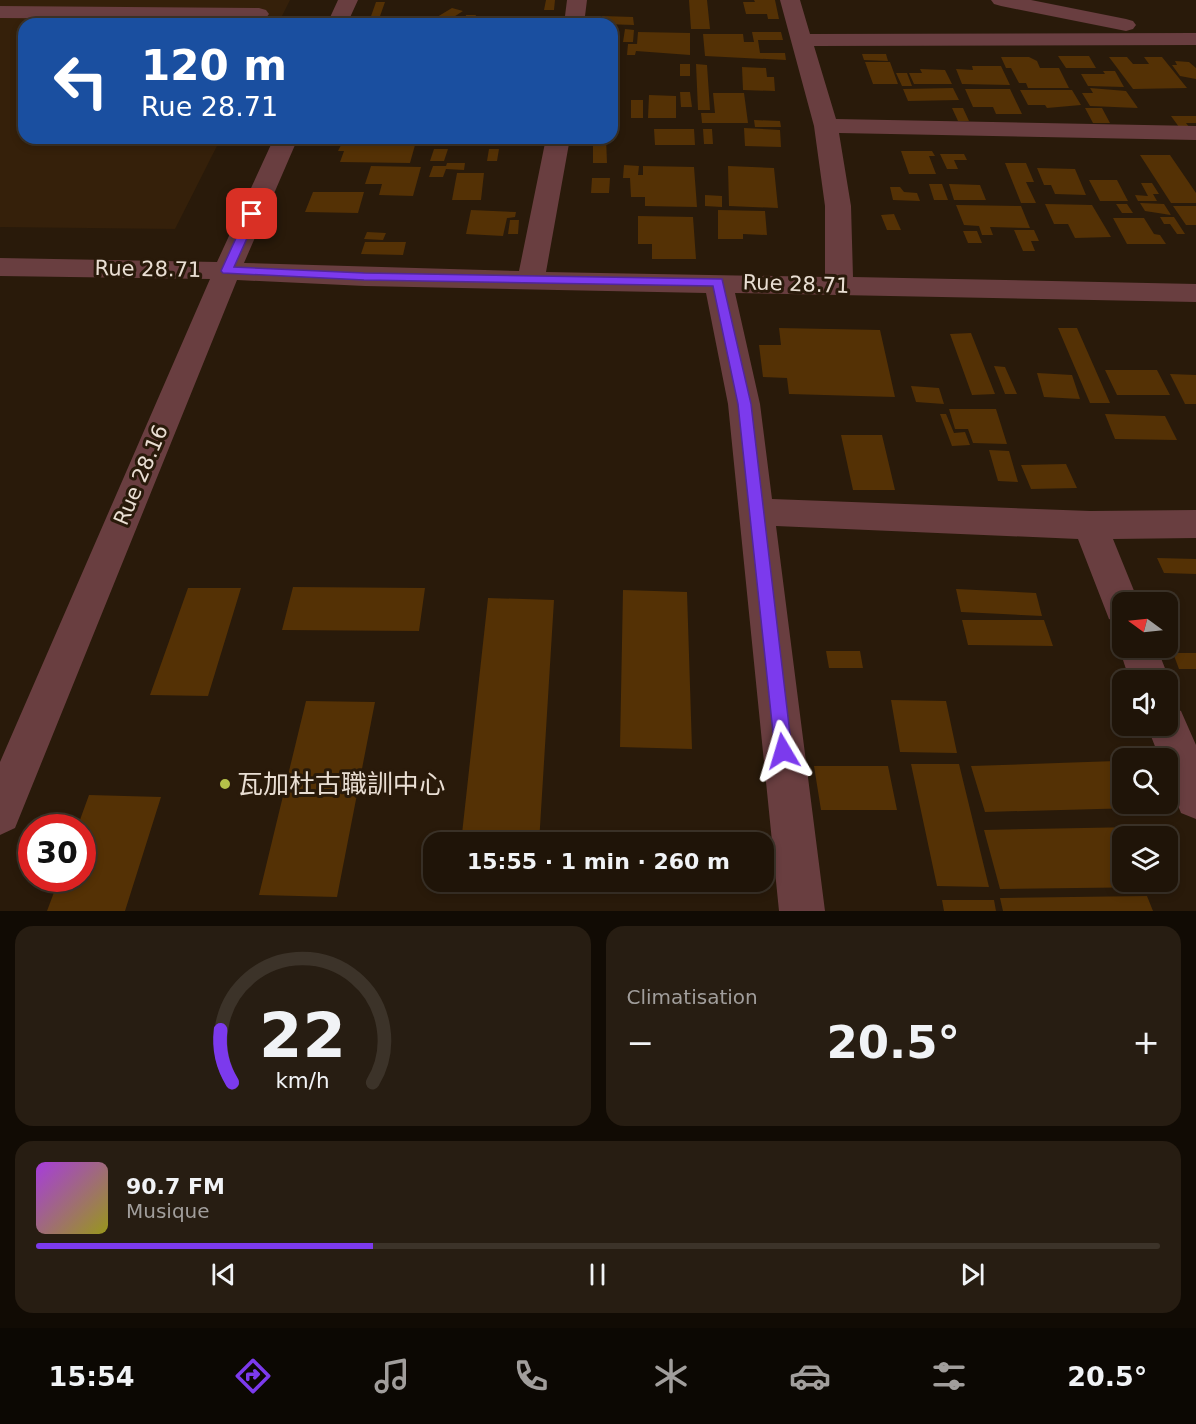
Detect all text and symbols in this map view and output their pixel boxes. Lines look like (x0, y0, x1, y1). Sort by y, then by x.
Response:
text: 120 m (141, 41, 287, 90)
icon: left (42, 42, 120, 120)
text: Rue 28.71 (141, 91, 278, 122)
pin (226, 188, 277, 239)
icon: arrive (235, 197, 268, 230)
street label: Rue 28.71 (94, 256, 202, 282)
street label: Rue 28.71 (742, 270, 850, 298)
street label: Rue 28.16 (109, 421, 173, 529)
north arrow (1112, 592, 1178, 658)
map controls (1112, 592, 1178, 892)
button: sound (1112, 670, 1178, 736)
position arrow (751, 719, 815, 783)
button: search (1112, 748, 1178, 814)
place label: 瓦加杜古職訓中心 (237, 769, 445, 799)
marker: 瓦加杜古職訓中心 (218, 777, 232, 791)
speed limit sign: 30 (18, 814, 96, 892)
button: layers (1112, 826, 1178, 892)
text: 15:55 · 1 min · 260 m (467, 849, 730, 874)
text: Climatisation (627, 985, 758, 1009)
text: 22 (259, 999, 346, 1072)
text: 20.5° (826, 1016, 960, 1069)
text: − (627, 1023, 654, 1062)
text: + (1132, 1023, 1160, 1062)
text: km/h (276, 1068, 330, 1093)
text: 90.7 FM (126, 1174, 225, 1199)
text: Musique (126, 1199, 210, 1223)
icon: previous (207, 1258, 240, 1291)
icon: pause (581, 1258, 614, 1291)
icon: next (956, 1258, 989, 1291)
icon: directions (232, 1355, 274, 1397)
icon: music (371, 1355, 413, 1397)
icon: phone (510, 1355, 552, 1397)
icon: climate (650, 1355, 692, 1397)
icon: car (789, 1355, 831, 1397)
icon: filters (928, 1355, 970, 1397)
text: 15:54 (49, 1361, 135, 1392)
text: 20.5° (1067, 1361, 1147, 1392)

